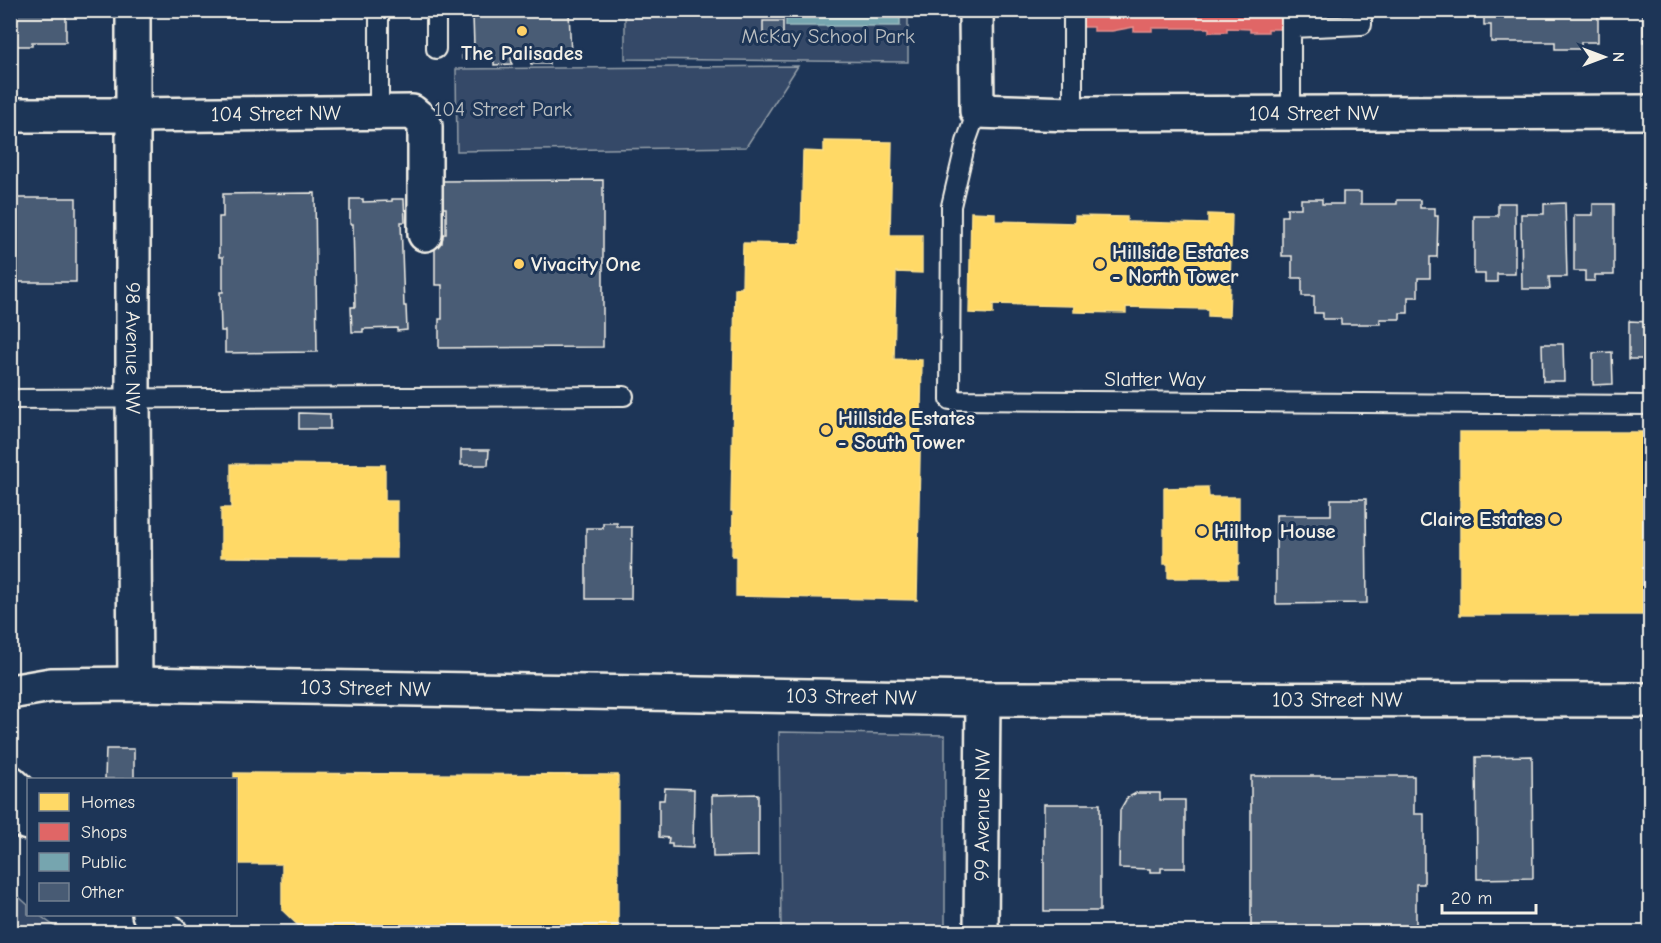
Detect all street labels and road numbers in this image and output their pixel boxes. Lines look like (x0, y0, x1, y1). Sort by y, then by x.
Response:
street label: 104 Street NW (211, 101, 342, 126)
street label: 104 Street NW (1249, 101, 1380, 125)
street label: 98 Avenue NW (121, 282, 145, 415)
street label: Slatter Way (1104, 367, 1206, 391)
street label: 103 Street NW (300, 675, 432, 701)
street label: 103 Street NW (786, 684, 918, 710)
street label: 103 Street NW (1272, 687, 1403, 712)
street label: 99 Avenue NW (969, 748, 995, 881)

